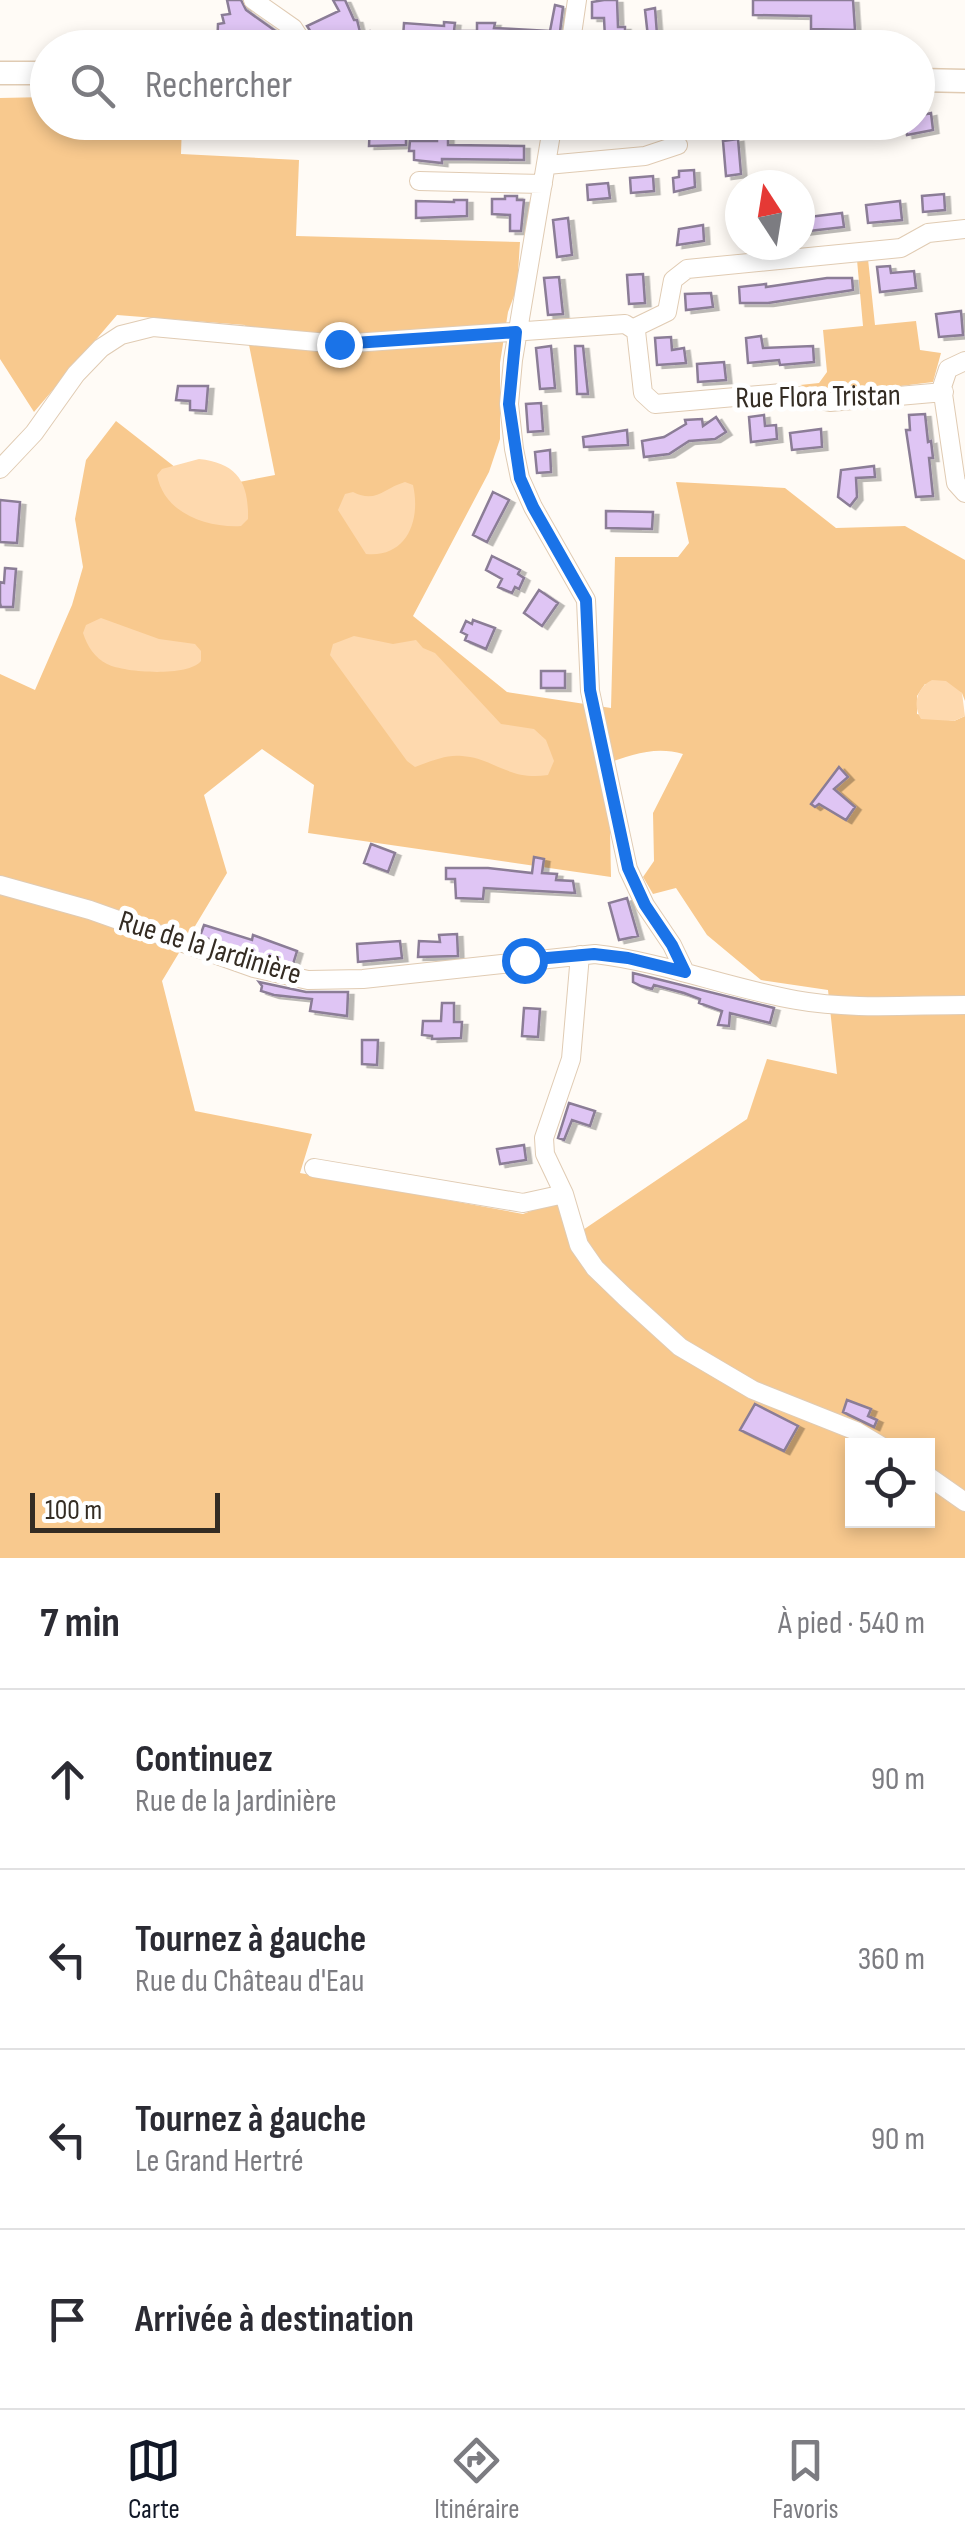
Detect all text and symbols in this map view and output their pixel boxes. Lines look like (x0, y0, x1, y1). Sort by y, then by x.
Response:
search box (30, 30, 935, 140)
icon: search (65, 58, 120, 113)
text: Rechercher (145, 63, 292, 108)
north arrow (725, 170, 815, 260)
route end (317, 322, 363, 368)
street label: Rue Flora Tristan (735, 378, 901, 416)
street label: Rue de la Jardinière (114, 903, 306, 993)
route start (502, 938, 548, 984)
map controls (845, 1438, 935, 1528)
button: locate (845, 1438, 935, 1528)
scale bar (30, 1488, 220, 1532)
text: 100 m (45, 1494, 102, 1527)
text: 7 min (40, 1598, 120, 1649)
text: À pied · 540 m (778, 1604, 925, 1643)
text: Continuez (135, 1737, 273, 1782)
icon: ahead (40, 1752, 95, 1807)
text: 90 m (871, 1760, 925, 1799)
text: Rue de la Jardinière (135, 1782, 337, 1821)
text: Tournez à gauche (135, 1917, 366, 1962)
icon: left (40, 1932, 95, 1987)
text: 360 m (858, 1940, 925, 1979)
text: Rue du Château d'Eau (135, 1962, 364, 2001)
text: Tournez à gauche (135, 2097, 366, 2142)
icon: left (40, 2112, 95, 2167)
text: 90 m (871, 2120, 925, 2159)
text: Le Grand Hertré (135, 2142, 304, 2181)
icon: arrive (40, 2292, 95, 2347)
text: Arrivée à destination (135, 2297, 414, 2342)
tab: Carte (126, 2433, 181, 2526)
tab: Itinéraire (434, 2433, 519, 2526)
tab: Favoris (772, 2433, 839, 2526)

